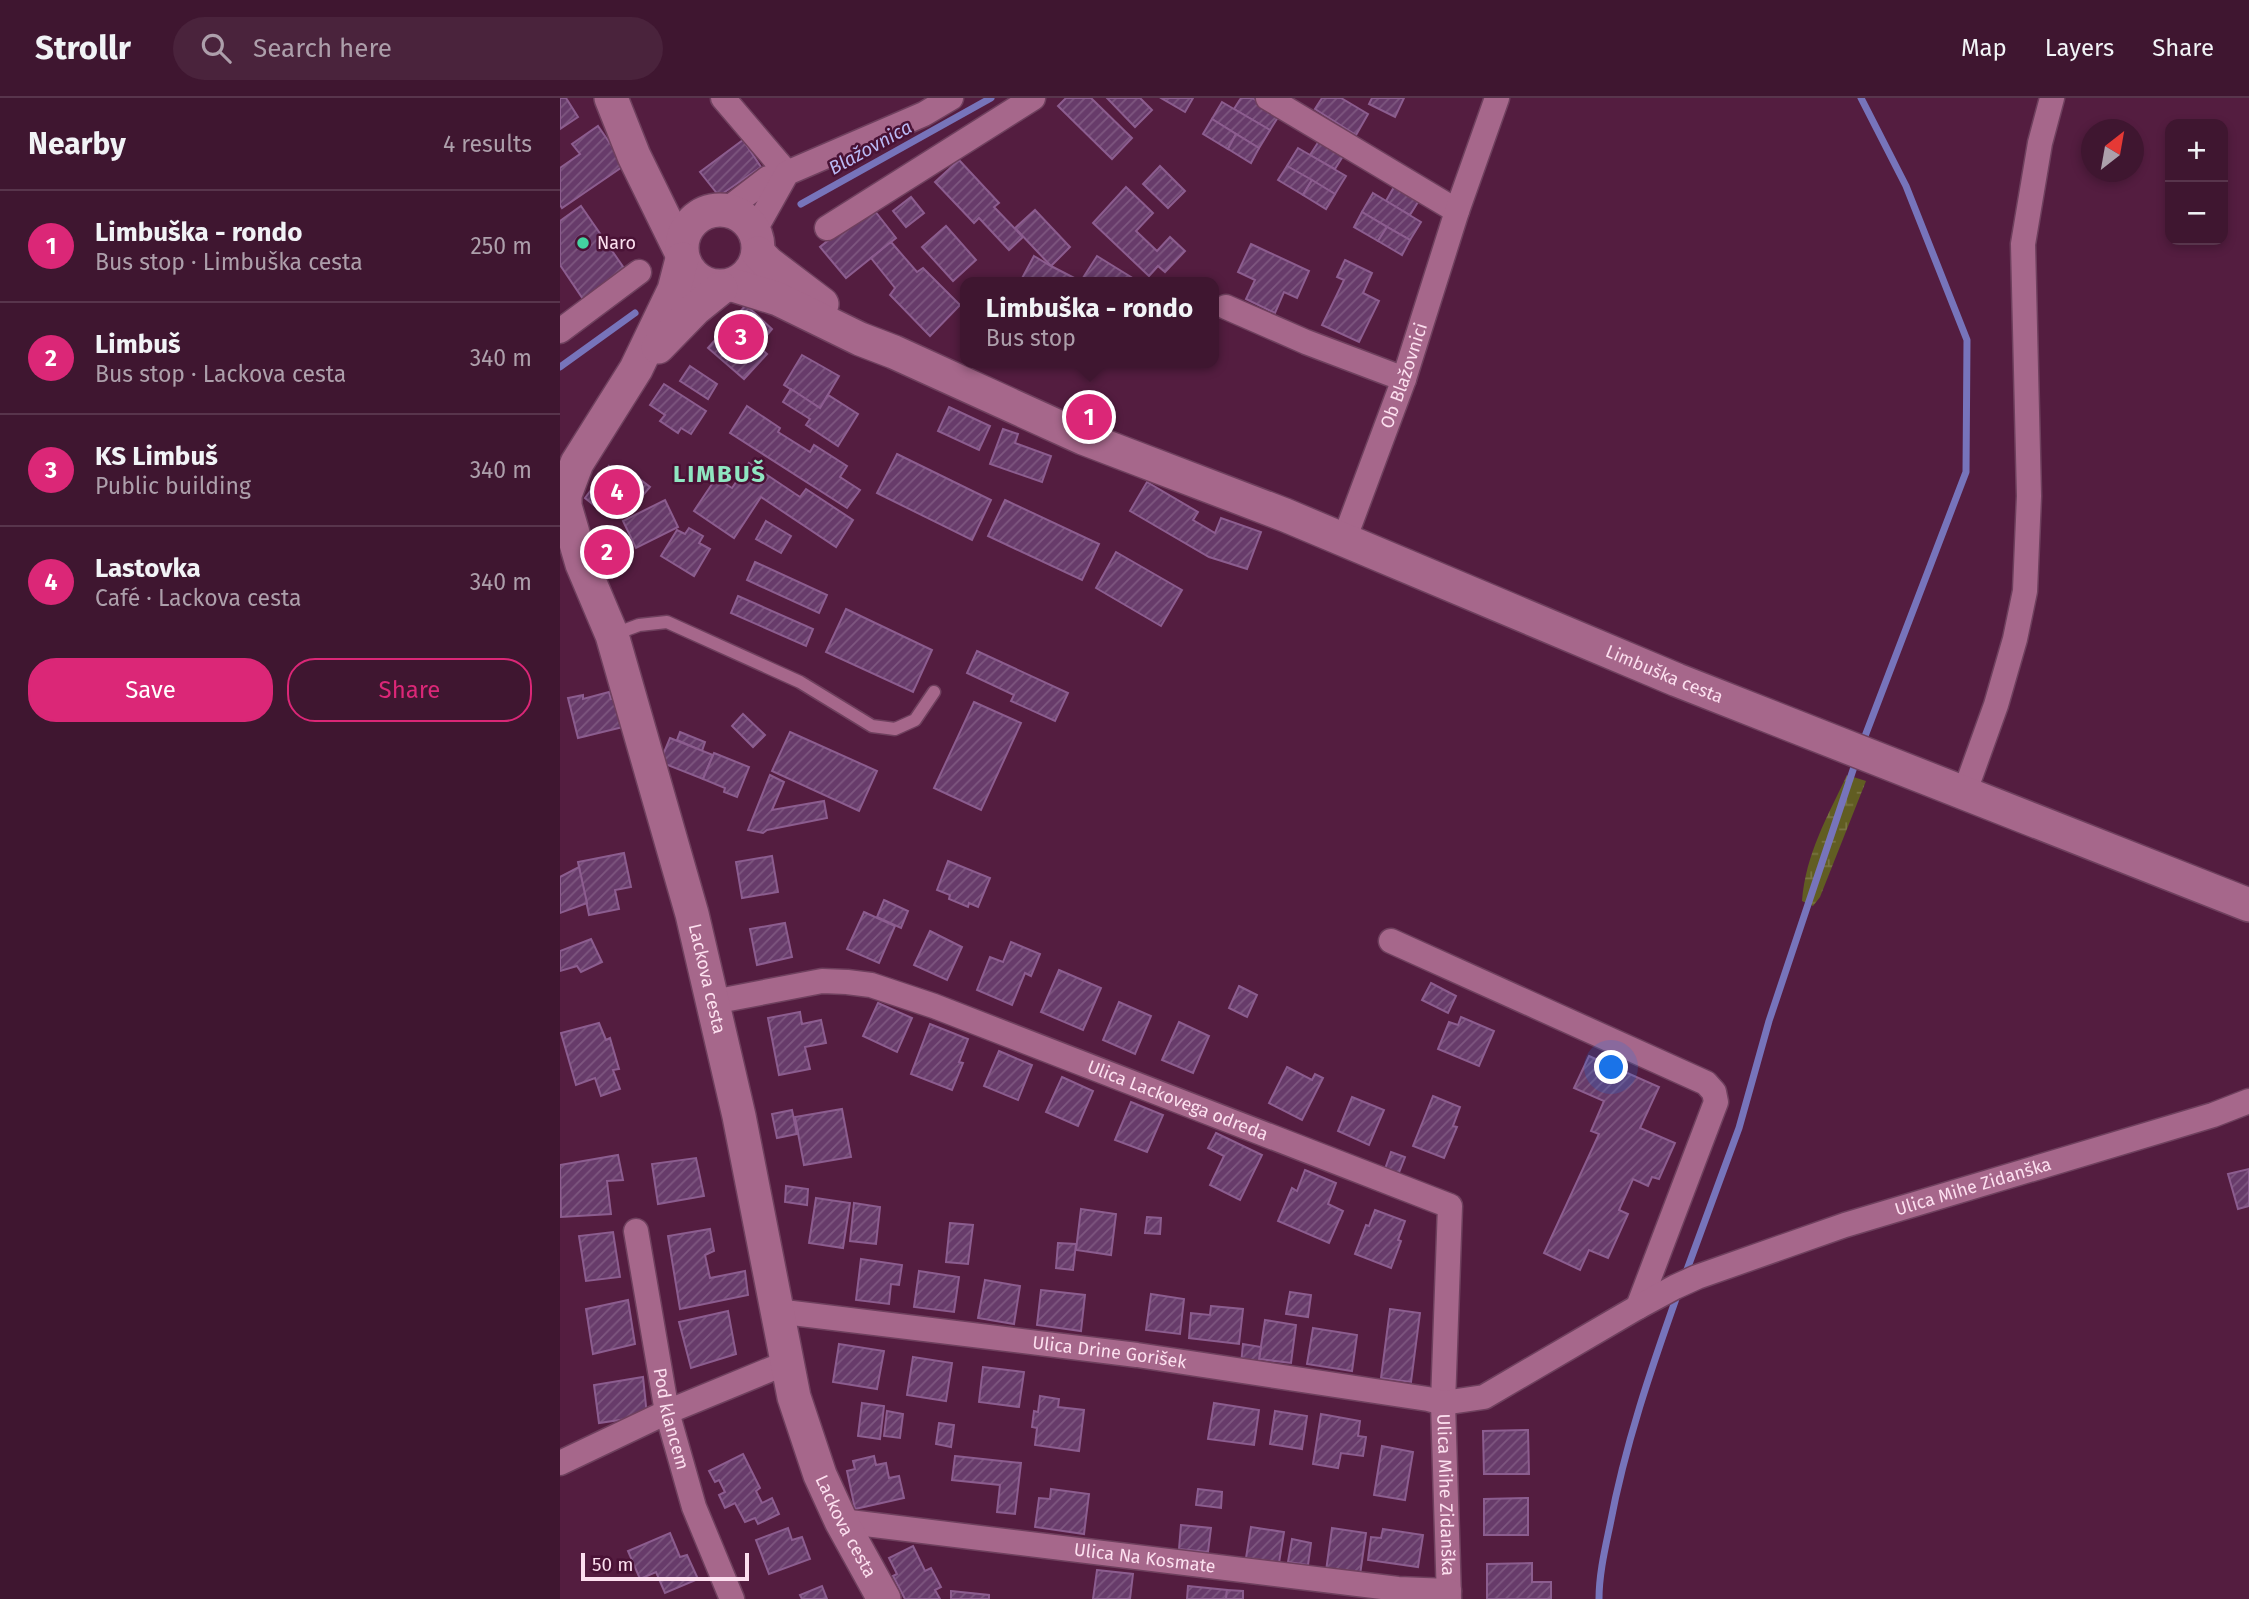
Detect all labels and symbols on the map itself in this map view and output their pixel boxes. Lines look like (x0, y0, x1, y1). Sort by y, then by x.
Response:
water label: Blažovnica (825, 115, 916, 180)
north arrow (2081, 119, 2144, 182)
place label: Naro (597, 232, 636, 254)
marker: Naro (575, 235, 591, 251)
pin: 3 (718, 311, 764, 363)
street label: Ob Blažovnici (1376, 320, 1432, 432)
pin: 1 (1066, 391, 1112, 443)
district label: LIMBUŠ (673, 459, 767, 488)
pin: 4 (594, 466, 640, 518)
pin: 2 (584, 526, 630, 578)
street label: Limbuška cesta (1602, 640, 1726, 708)
street label: Lackova cesta (684, 921, 731, 1036)
your location (1594, 1050, 1628, 1084)
street label: Ulica Lackovega odreda (1084, 1055, 1271, 1145)
street label: Ulica Mihe Zidanška (1892, 1153, 2054, 1221)
street label: Ulica Drine Gorišek (1031, 1331, 1189, 1373)
street label: Pod klancem (649, 1366, 694, 1472)
street label: Ulica Mihe Zidanška (1432, 1413, 1459, 1576)
street label: Lackova cesta (810, 1472, 881, 1582)
street label: Ulica Na Kosmate (1073, 1539, 1217, 1578)
scale bar (581, 1550, 749, 1582)

